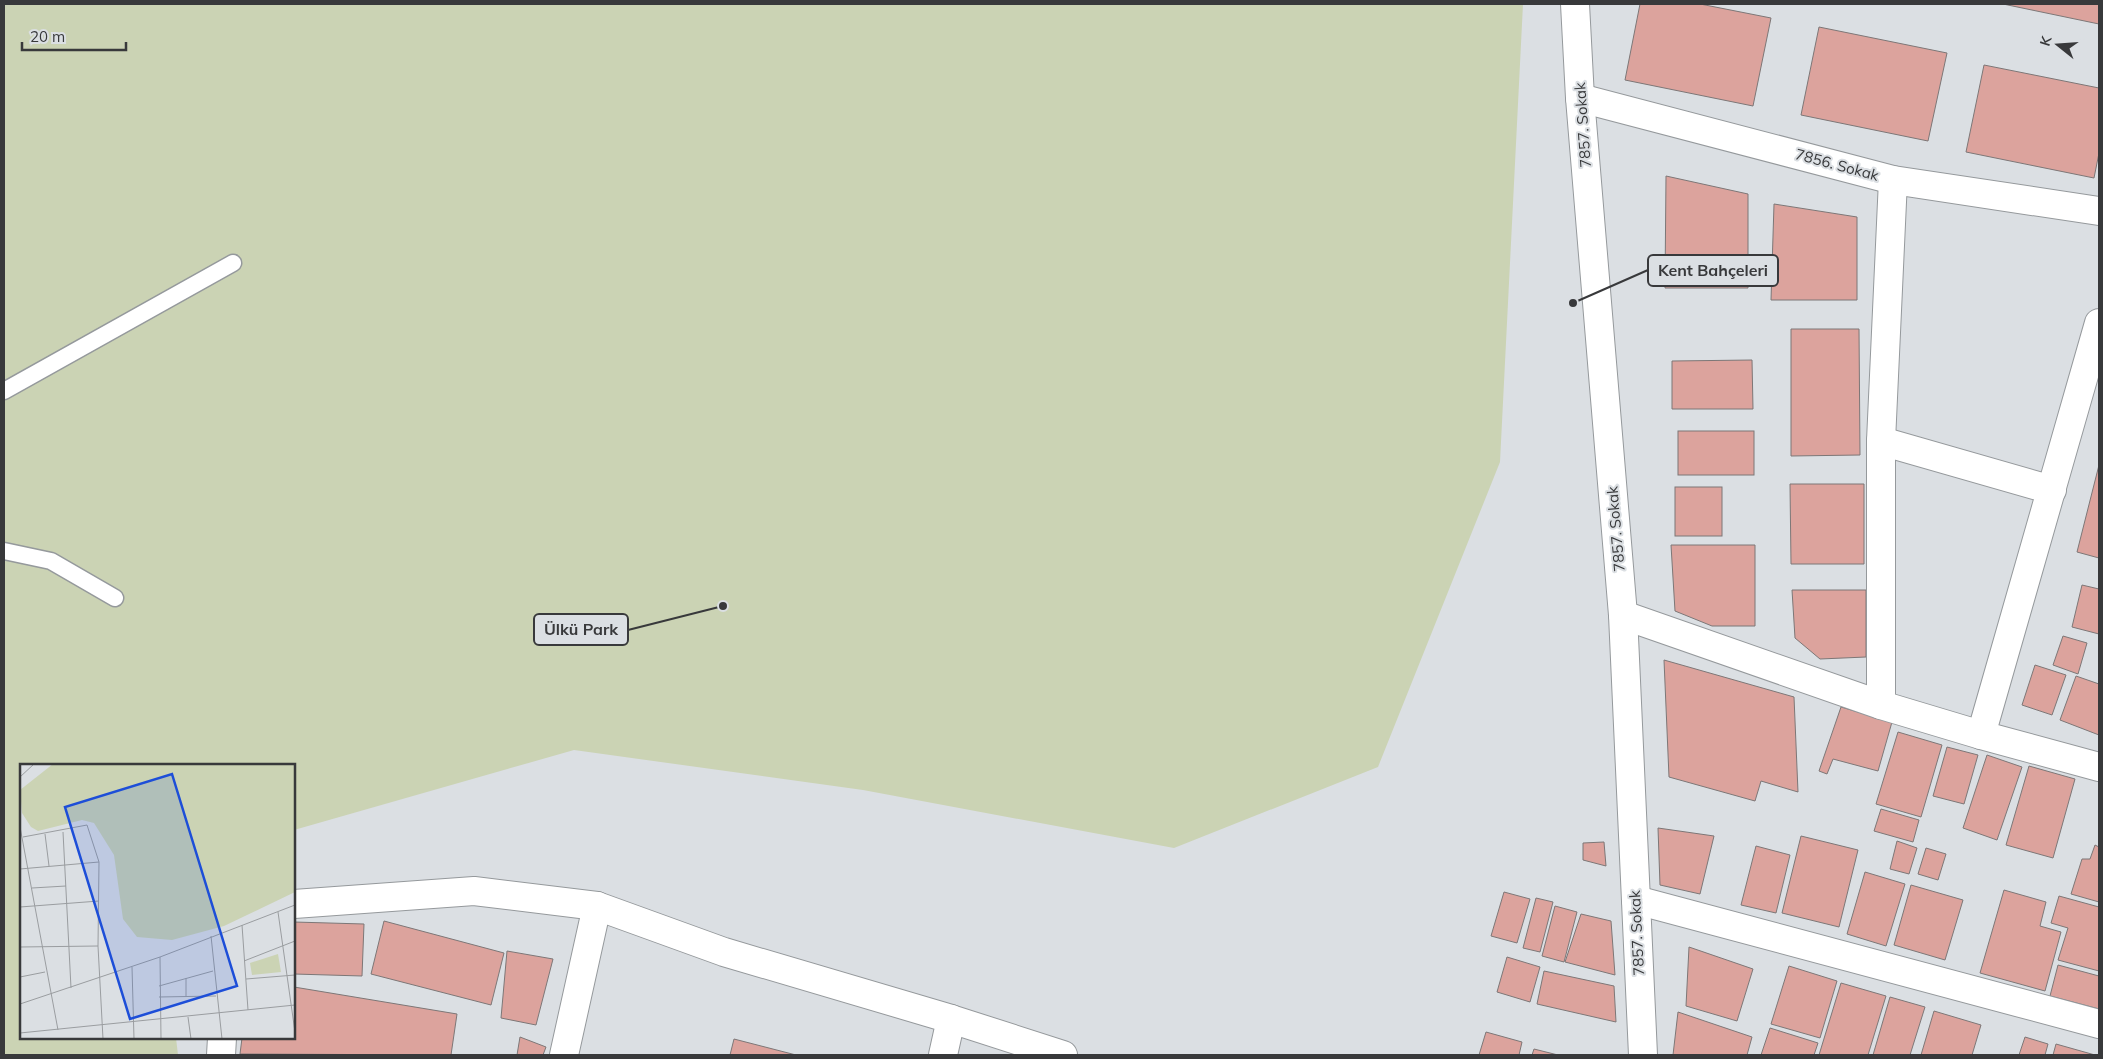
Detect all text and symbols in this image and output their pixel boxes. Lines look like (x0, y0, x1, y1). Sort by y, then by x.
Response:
scale bar (22, 20, 126, 52)
north arrow (2033, 20, 2083, 70)
text: 20 m (30, 27, 65, 46)
text: K (2036, 33, 2056, 48)
street label: 7857. Sokak (1570, 81, 1595, 168)
street label: 7856. Sokak (1793, 144, 1881, 185)
callout: Kent Bahçeleri (1648, 255, 1778, 286)
text: Kent Bahçeleri (1658, 260, 1768, 280)
street label: 7857. Sokak (1602, 485, 1629, 573)
callout: Ülkü Park (534, 614, 628, 645)
text: Ülkü Park (544, 619, 619, 639)
inset map (20, 764, 295, 1039)
street label: 7857. Sokak (1625, 890, 1648, 976)

